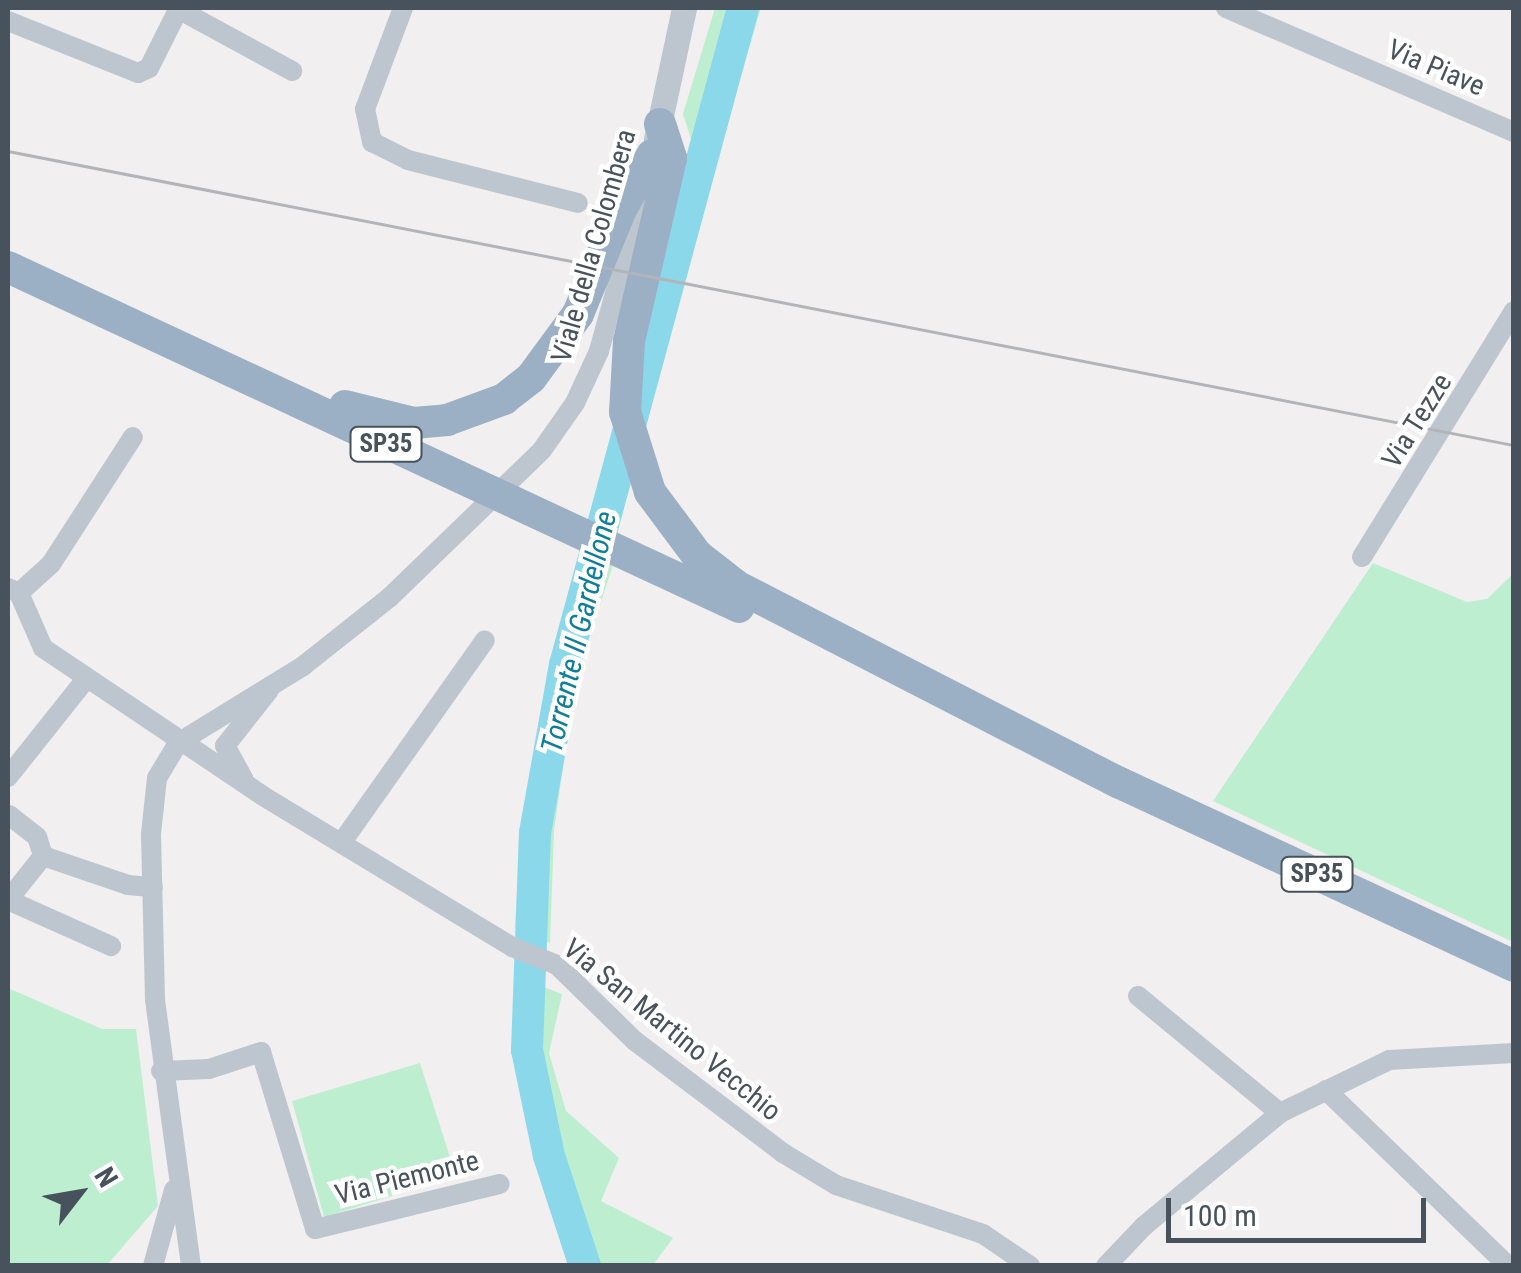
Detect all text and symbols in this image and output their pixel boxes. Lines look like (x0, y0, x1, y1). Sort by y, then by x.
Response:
street label: Via Piave (1382, 33, 1490, 103)
street label: Viale della Colombera (545, 126, 643, 366)
street label: Via Tezze (1375, 367, 1459, 475)
road number: SP35 (348, 424, 424, 464)
water label: Torrente Il Gardellone (534, 508, 624, 756)
road number: SP35 (1280, 854, 1354, 894)
street label: Via San Martino Vecchio (556, 932, 788, 1128)
north arrow (30, 1143, 130, 1243)
street label: Via Piemonte (332, 1144, 482, 1212)
text: N (88, 1161, 125, 1193)
scale bar (1171, 1178, 1431, 1240)
text: 100 m (1183, 1198, 1257, 1233)

